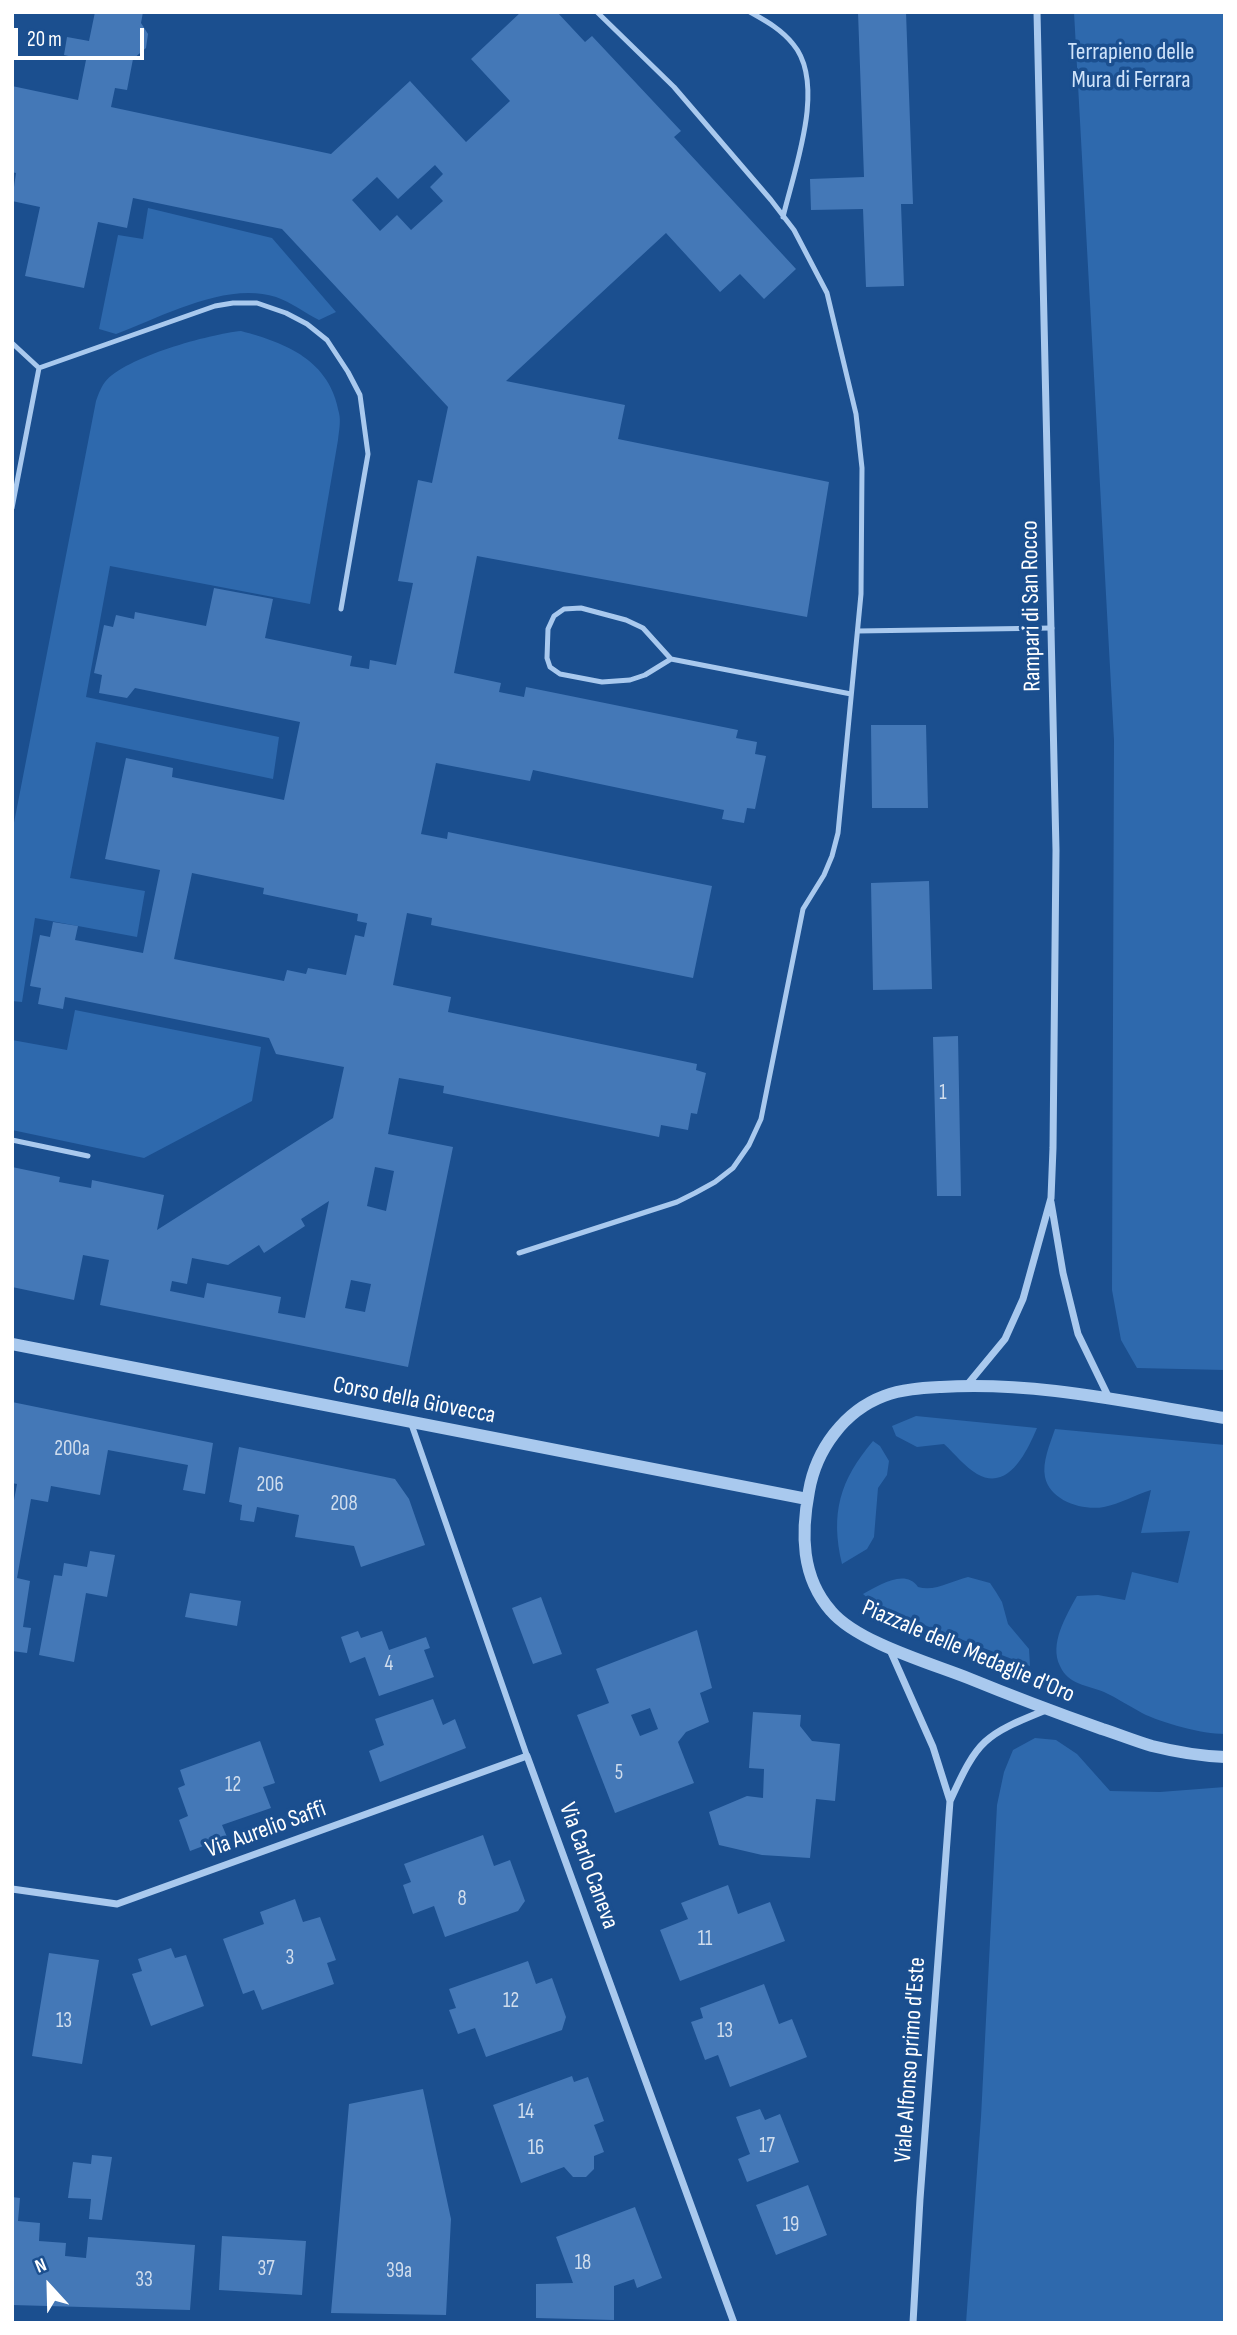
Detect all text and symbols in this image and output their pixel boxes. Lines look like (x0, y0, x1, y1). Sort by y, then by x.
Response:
scale bar (18, 14, 147, 58)
text: 20 m (27, 27, 62, 52)
park label: Terrapieno delle Mura di Ferrara (1068, 39, 1194, 95)
street label: Rampari di San Rocco (1016, 520, 1048, 692)
house number: 1 (939, 1081, 947, 1107)
street label: Corso della Giovecca (330, 1371, 498, 1431)
house number: 200a (54, 1437, 90, 1463)
house number: 206 (256, 1473, 284, 1499)
house number: 208 (330, 1492, 358, 1518)
street label: Piazzale delle Medaglie d'Oro (857, 1594, 1079, 1710)
house number: 4 (385, 1652, 393, 1678)
house number: 5 (615, 1761, 623, 1787)
house number: 12 (225, 1773, 241, 1799)
street label: Via Aurelio Saffi (202, 1795, 330, 1865)
street label: Via Carlo Caneva (552, 1799, 624, 1933)
house number: 8 (457, 1887, 467, 1913)
house number: 11 (698, 1927, 712, 1953)
house number: 3 (286, 1946, 294, 1972)
street label: Viale Alfonso primo d'Este (889, 1956, 933, 2164)
house number: 12 (503, 1989, 519, 2015)
house number: 13 (56, 2009, 72, 2035)
house number: 13 (717, 2019, 733, 2045)
house number: 14 (518, 2100, 534, 2126)
house number: 17 (759, 2134, 775, 2160)
house number: 16 (528, 2136, 544, 2162)
house number: 19 (783, 2213, 799, 2239)
north arrow (14, 2251, 84, 2321)
house number: 18 (575, 2251, 591, 2277)
text: N (32, 2254, 50, 2279)
house number: 37 (257, 2257, 275, 2283)
house number: 39a (386, 2259, 412, 2285)
house number: 33 (135, 2268, 153, 2294)

